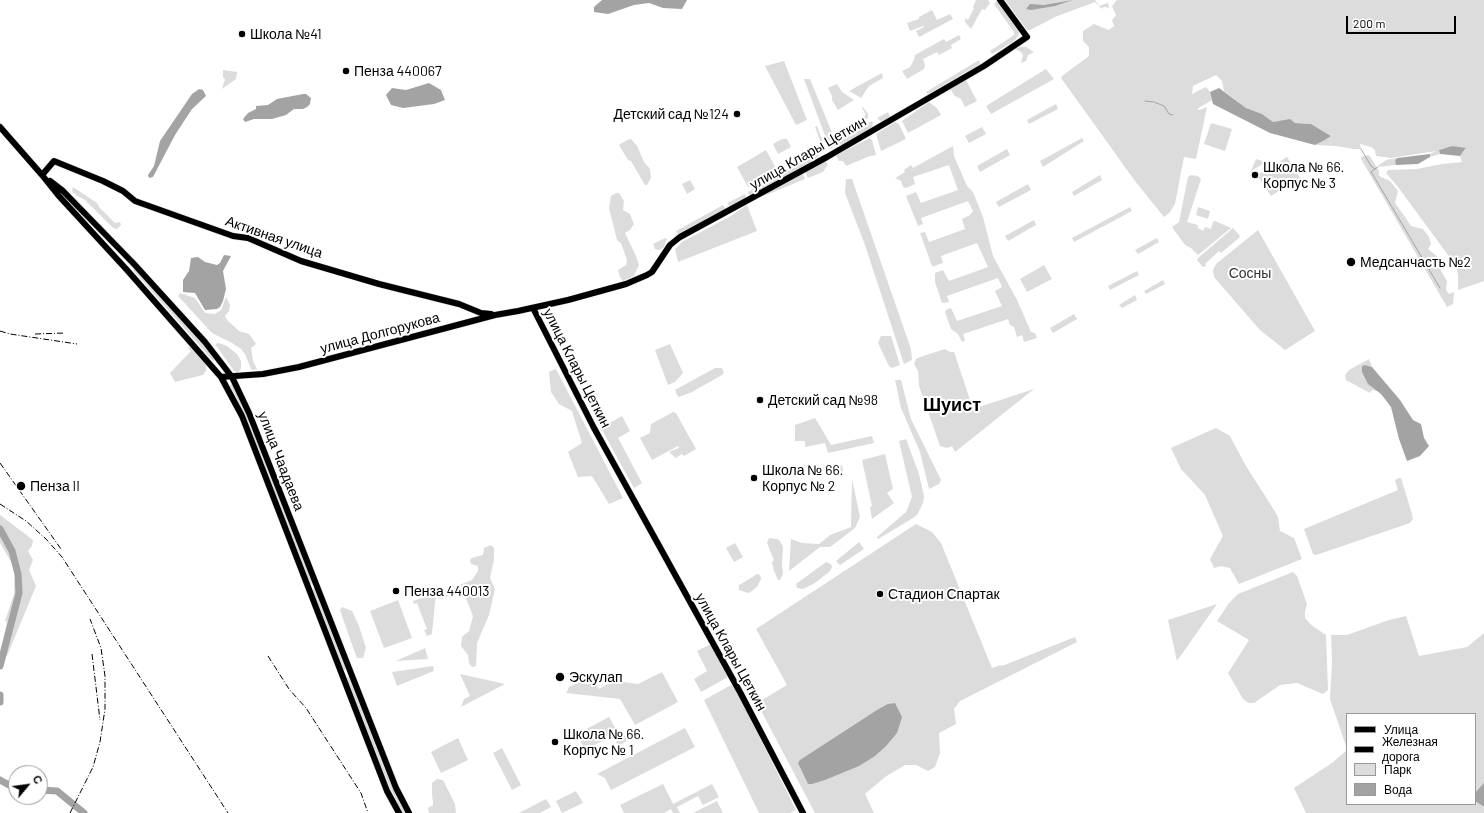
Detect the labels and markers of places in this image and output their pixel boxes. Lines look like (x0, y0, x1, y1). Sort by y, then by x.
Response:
place label: Школа №41 (250, 26, 322, 42)
marker: Школа №41 (237, 29, 247, 39)
place label: Пенза 440067 (354, 63, 442, 79)
marker: Пенза 440067 (341, 66, 351, 76)
place label: Детский сад №124 (613, 106, 729, 122)
marker: Детский сад №124 (732, 109, 742, 119)
place label: Школа № 66. Корпус № 3 (1263, 159, 1344, 192)
marker: Школа № 66. Корпус № 3 (1250, 170, 1260, 180)
place label: Медсанчасть №2 (1360, 254, 1471, 270)
marker: Медсанчасть №2 (1345, 256, 1357, 268)
place label: Детский сад №98 (768, 392, 878, 408)
marker: Детский сад №98 (755, 395, 765, 405)
place label: Школа № 66. Корпус № 2 (762, 462, 843, 494)
marker: Школа № 66. Корпус № 2 (749, 473, 759, 483)
place label: Пенза II (30, 478, 80, 494)
marker: Пенза II (15, 480, 27, 492)
place label: Пенза 440013 (404, 583, 490, 599)
marker: Пенза 440013 (391, 586, 401, 596)
place label: Стадион Спартак (888, 586, 1000, 602)
marker: Стадион Спартак (875, 589, 885, 599)
place label: Эскулап (569, 669, 623, 685)
marker: Эскулап (554, 671, 566, 683)
place label: Школа № 66. Корпус № 1 (563, 726, 644, 758)
marker: Школа № 66. Корпус № 1 (550, 737, 560, 747)

